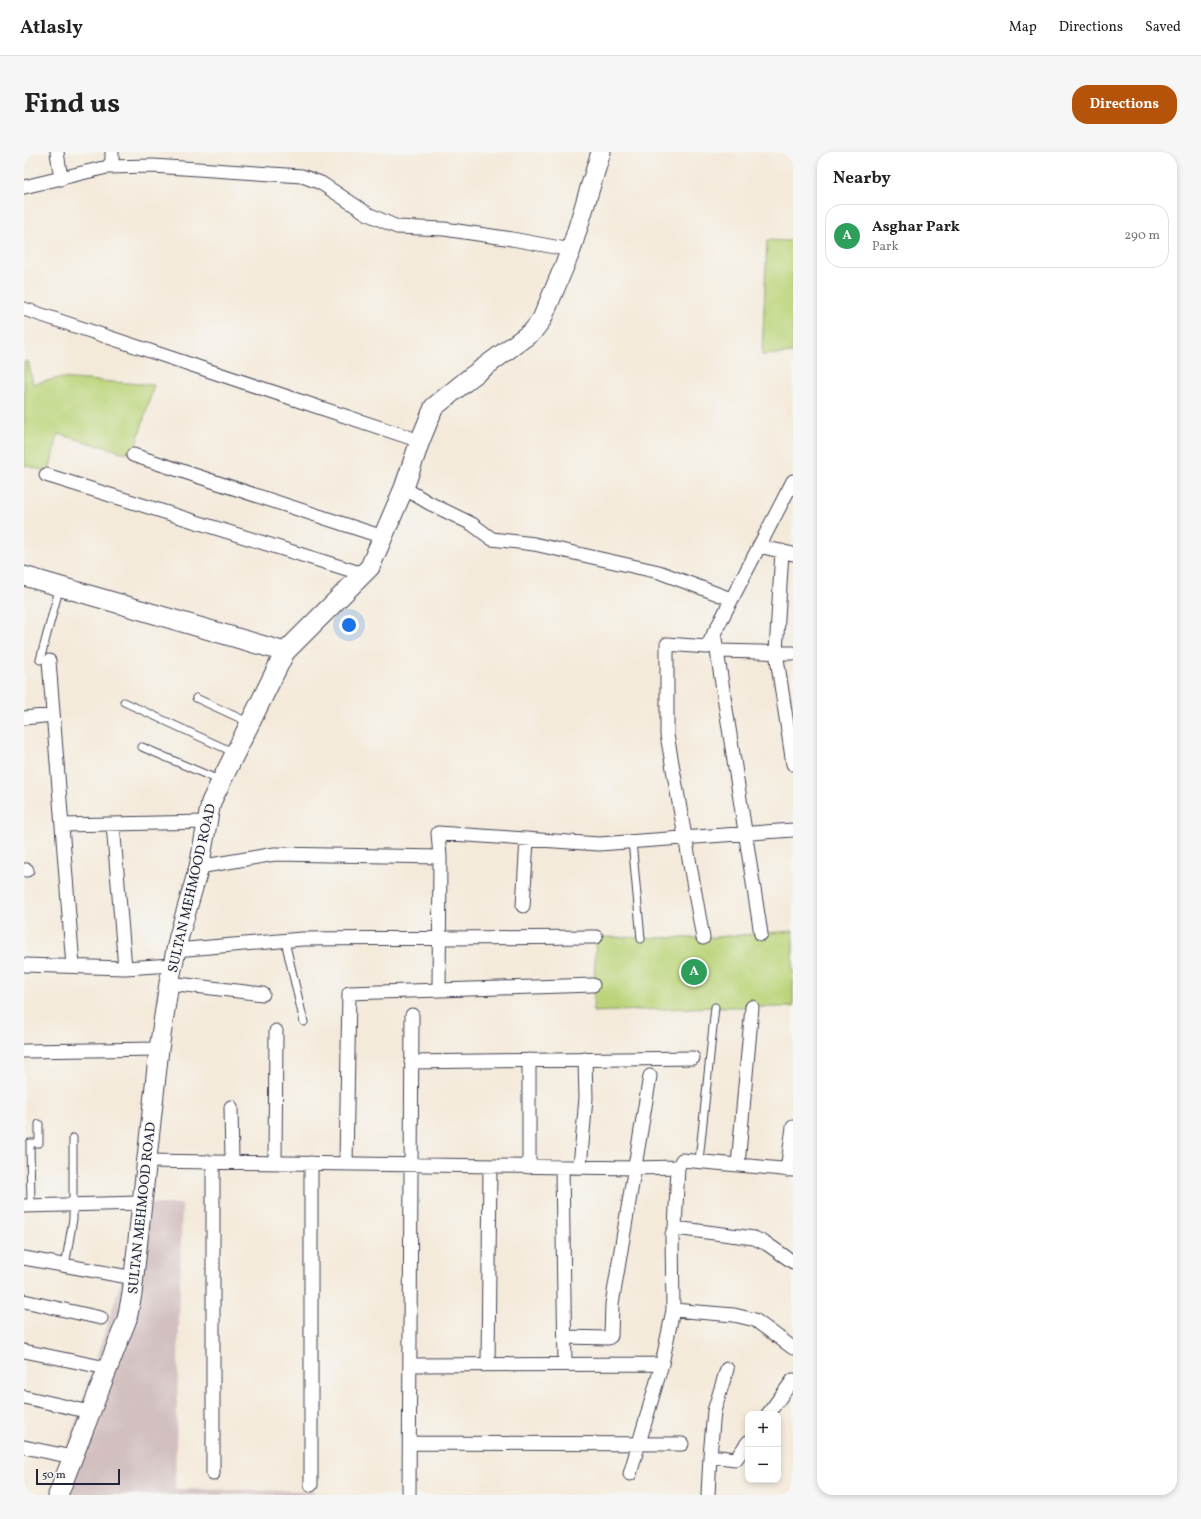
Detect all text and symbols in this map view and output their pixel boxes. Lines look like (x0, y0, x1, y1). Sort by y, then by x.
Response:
text: Atlasly (20, 15, 83, 41)
text: Map (1009, 18, 1037, 37)
text: Directions (1059, 18, 1123, 37)
text: Saved (1145, 18, 1181, 37)
text: Find us (24, 85, 120, 124)
button: Directions (1072, 85, 1177, 124)
text: Nearby (833, 167, 891, 190)
text: Asghar Park (872, 217, 960, 238)
text: A (842, 227, 852, 245)
text: 290 m (1124, 227, 1160, 245)
text: Park (872, 238, 899, 256)
your location (339, 615, 359, 635)
street label: SULTAN MEHMOOD ROAD (164, 802, 221, 975)
pin: A (681, 957, 707, 987)
street label: SULTAN MEHMOOD ROAD (124, 1121, 161, 1295)
map controls (745, 1411, 781, 1483)
button: + (745, 1411, 781, 1447)
button: − (745, 1447, 781, 1483)
scale bar (36, 1467, 120, 1486)
text: 50 m (42, 1468, 66, 1483)

